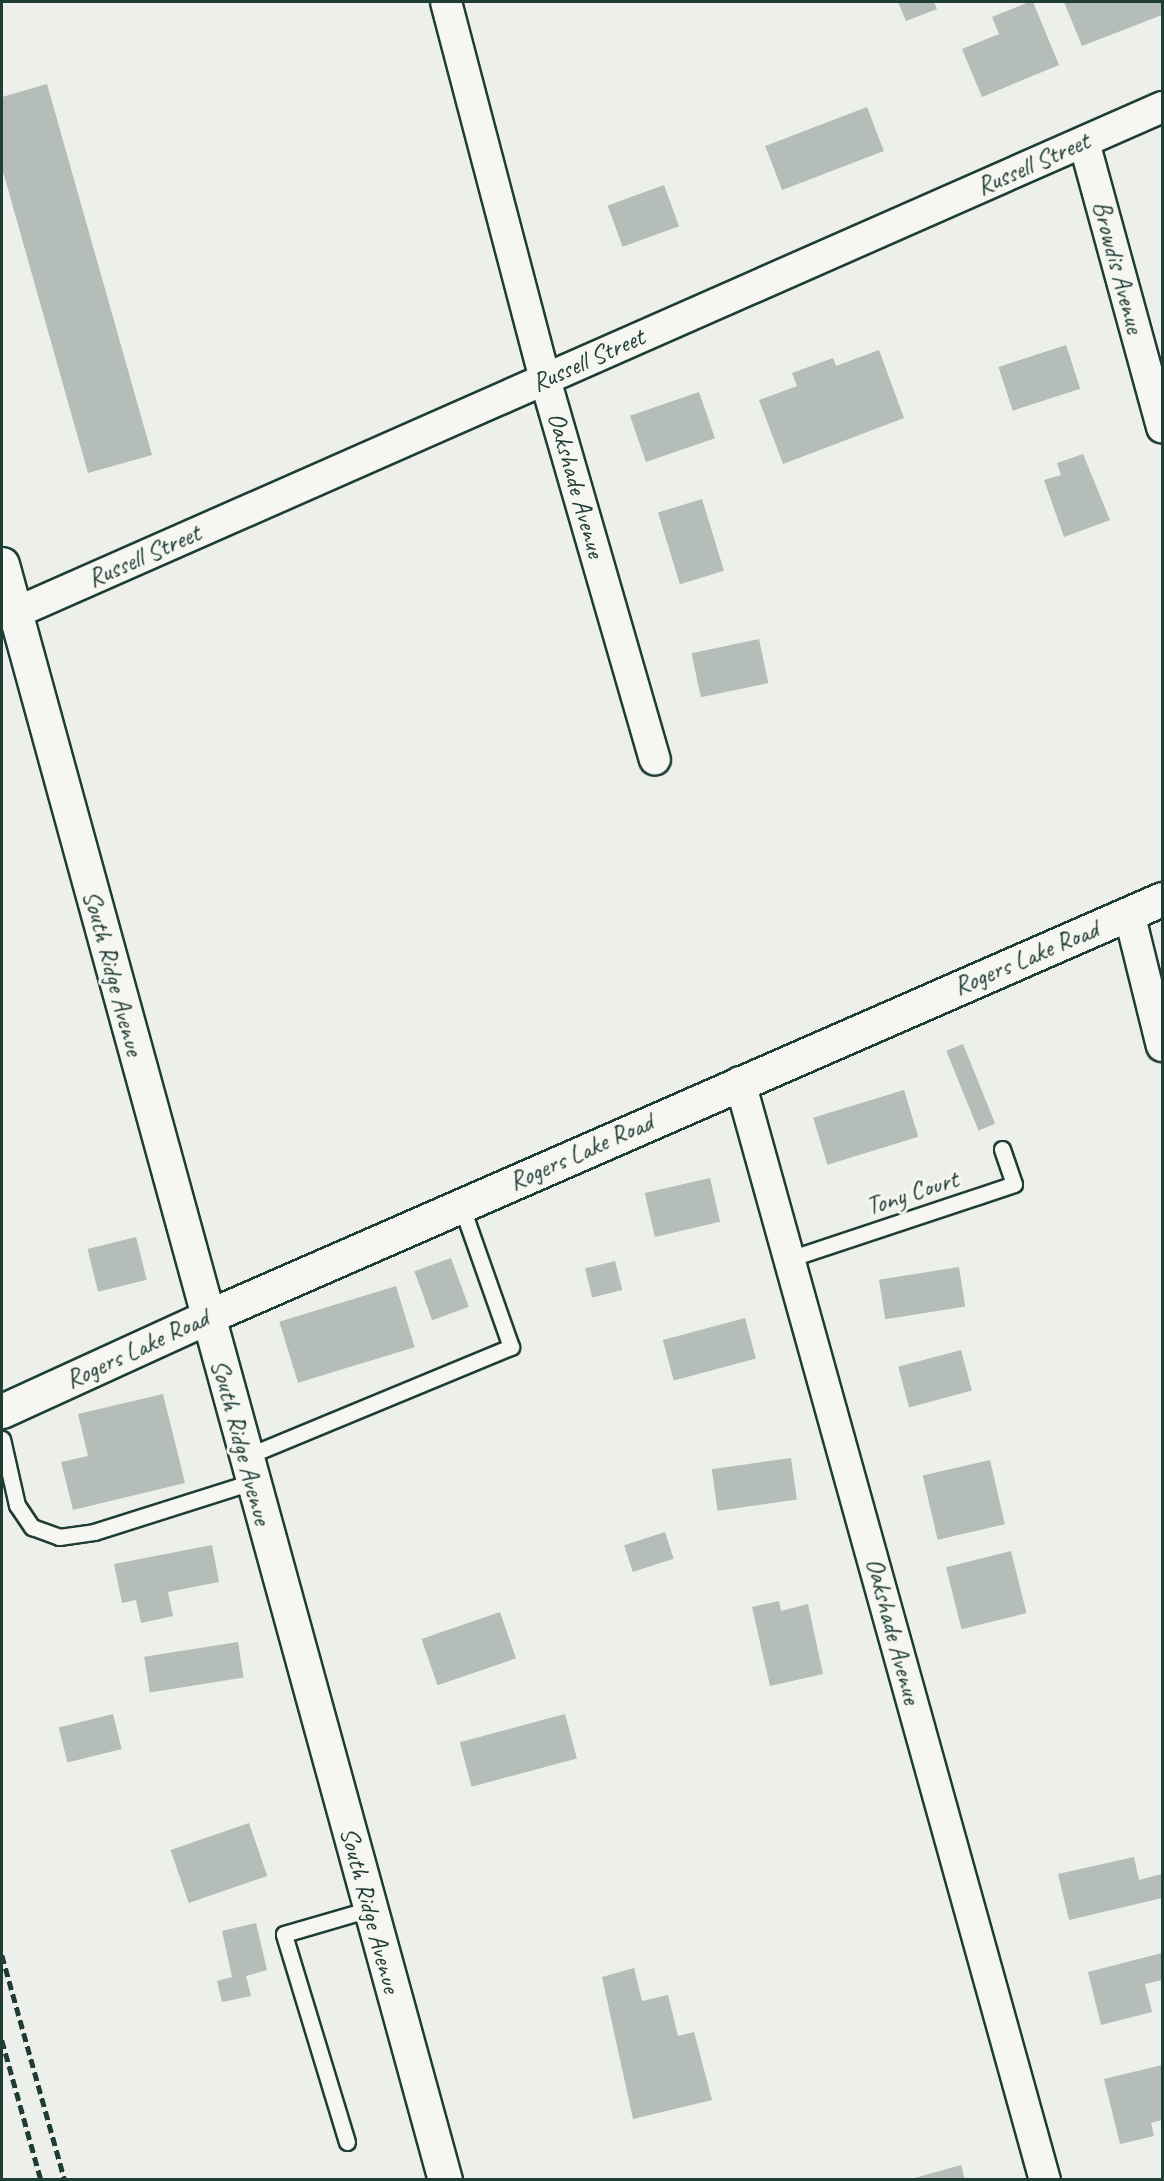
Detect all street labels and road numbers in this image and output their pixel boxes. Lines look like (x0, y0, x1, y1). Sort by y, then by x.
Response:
street label: Russell Street (972, 125, 1094, 203)
street label: Browdis Avenue (1085, 198, 1151, 336)
street label: Russell Street (527, 321, 649, 399)
street label: Oakshade Avenue (540, 409, 612, 561)
street label: Russell Street (83, 517, 205, 595)
street label: South Ridge Avenue (76, 887, 150, 1059)
street label: Rogers Lake Road (948, 913, 1104, 1003)
street label: Rogers Lake Road (504, 1106, 658, 1198)
street label: Tony Court (862, 1164, 962, 1222)
street label: Rogers Lake Road (60, 1302, 214, 1396)
street label: South Ridge Avenue (204, 1356, 278, 1528)
street label: Oakshade Avenue (859, 1555, 927, 1707)
street label: South Ridge Avenue (333, 1824, 407, 1996)

